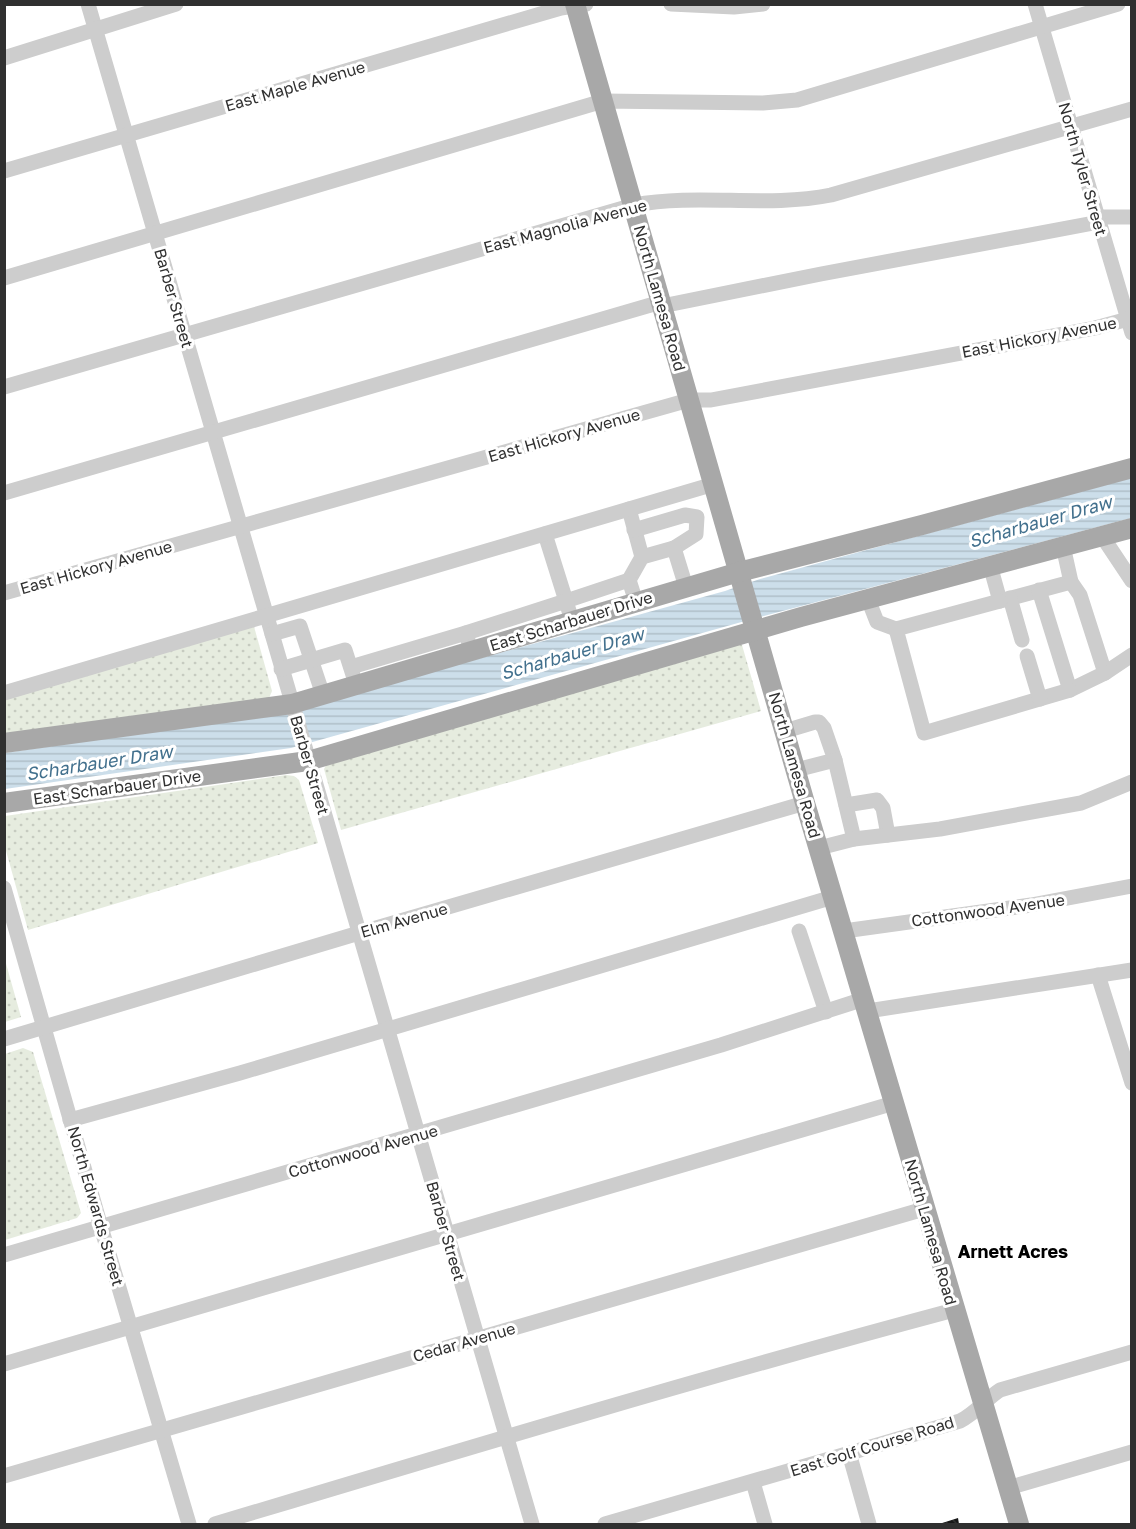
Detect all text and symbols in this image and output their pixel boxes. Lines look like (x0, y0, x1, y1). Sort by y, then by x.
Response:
street label: East Maple Avenue (223, 56, 367, 116)
street label: North Tyler Street (1054, 100, 1112, 238)
street label: East Magnolia Avenue (481, 195, 649, 257)
street label: North Lamesa Road (630, 223, 690, 373)
street label: Barber Street (150, 246, 198, 350)
street label: East Hickory Avenue (960, 312, 1118, 362)
street label: East Hickory Avenue (486, 404, 642, 466)
water label: Scharbauer Draw (966, 489, 1116, 552)
street label: East Hickory Avenue (18, 536, 174, 598)
street label: East Scharbauer Drive (487, 587, 655, 655)
water label: Scharbauer Draw (498, 621, 648, 684)
street label: North Lamesa Road (765, 690, 825, 840)
street label: Barber Street (286, 713, 334, 817)
water label: Scharbauer Draw (24, 739, 176, 784)
street label: East Scharbauer Drive (32, 765, 202, 809)
street label: Cottonwood Avenue (910, 889, 1066, 931)
street label: Elm Avenue (358, 898, 450, 942)
street label: Cottonwood Avenue (286, 1120, 440, 1182)
street label: North Edwards Street (64, 1124, 128, 1288)
street label: North Lamesa Road (901, 1157, 961, 1307)
street label: Barber Street (422, 1179, 470, 1283)
district label: Arnett Acres (958, 1240, 1068, 1262)
street label: Cedar Avenue (410, 1318, 518, 1366)
street label: East Golf Course Road (788, 1412, 956, 1480)

